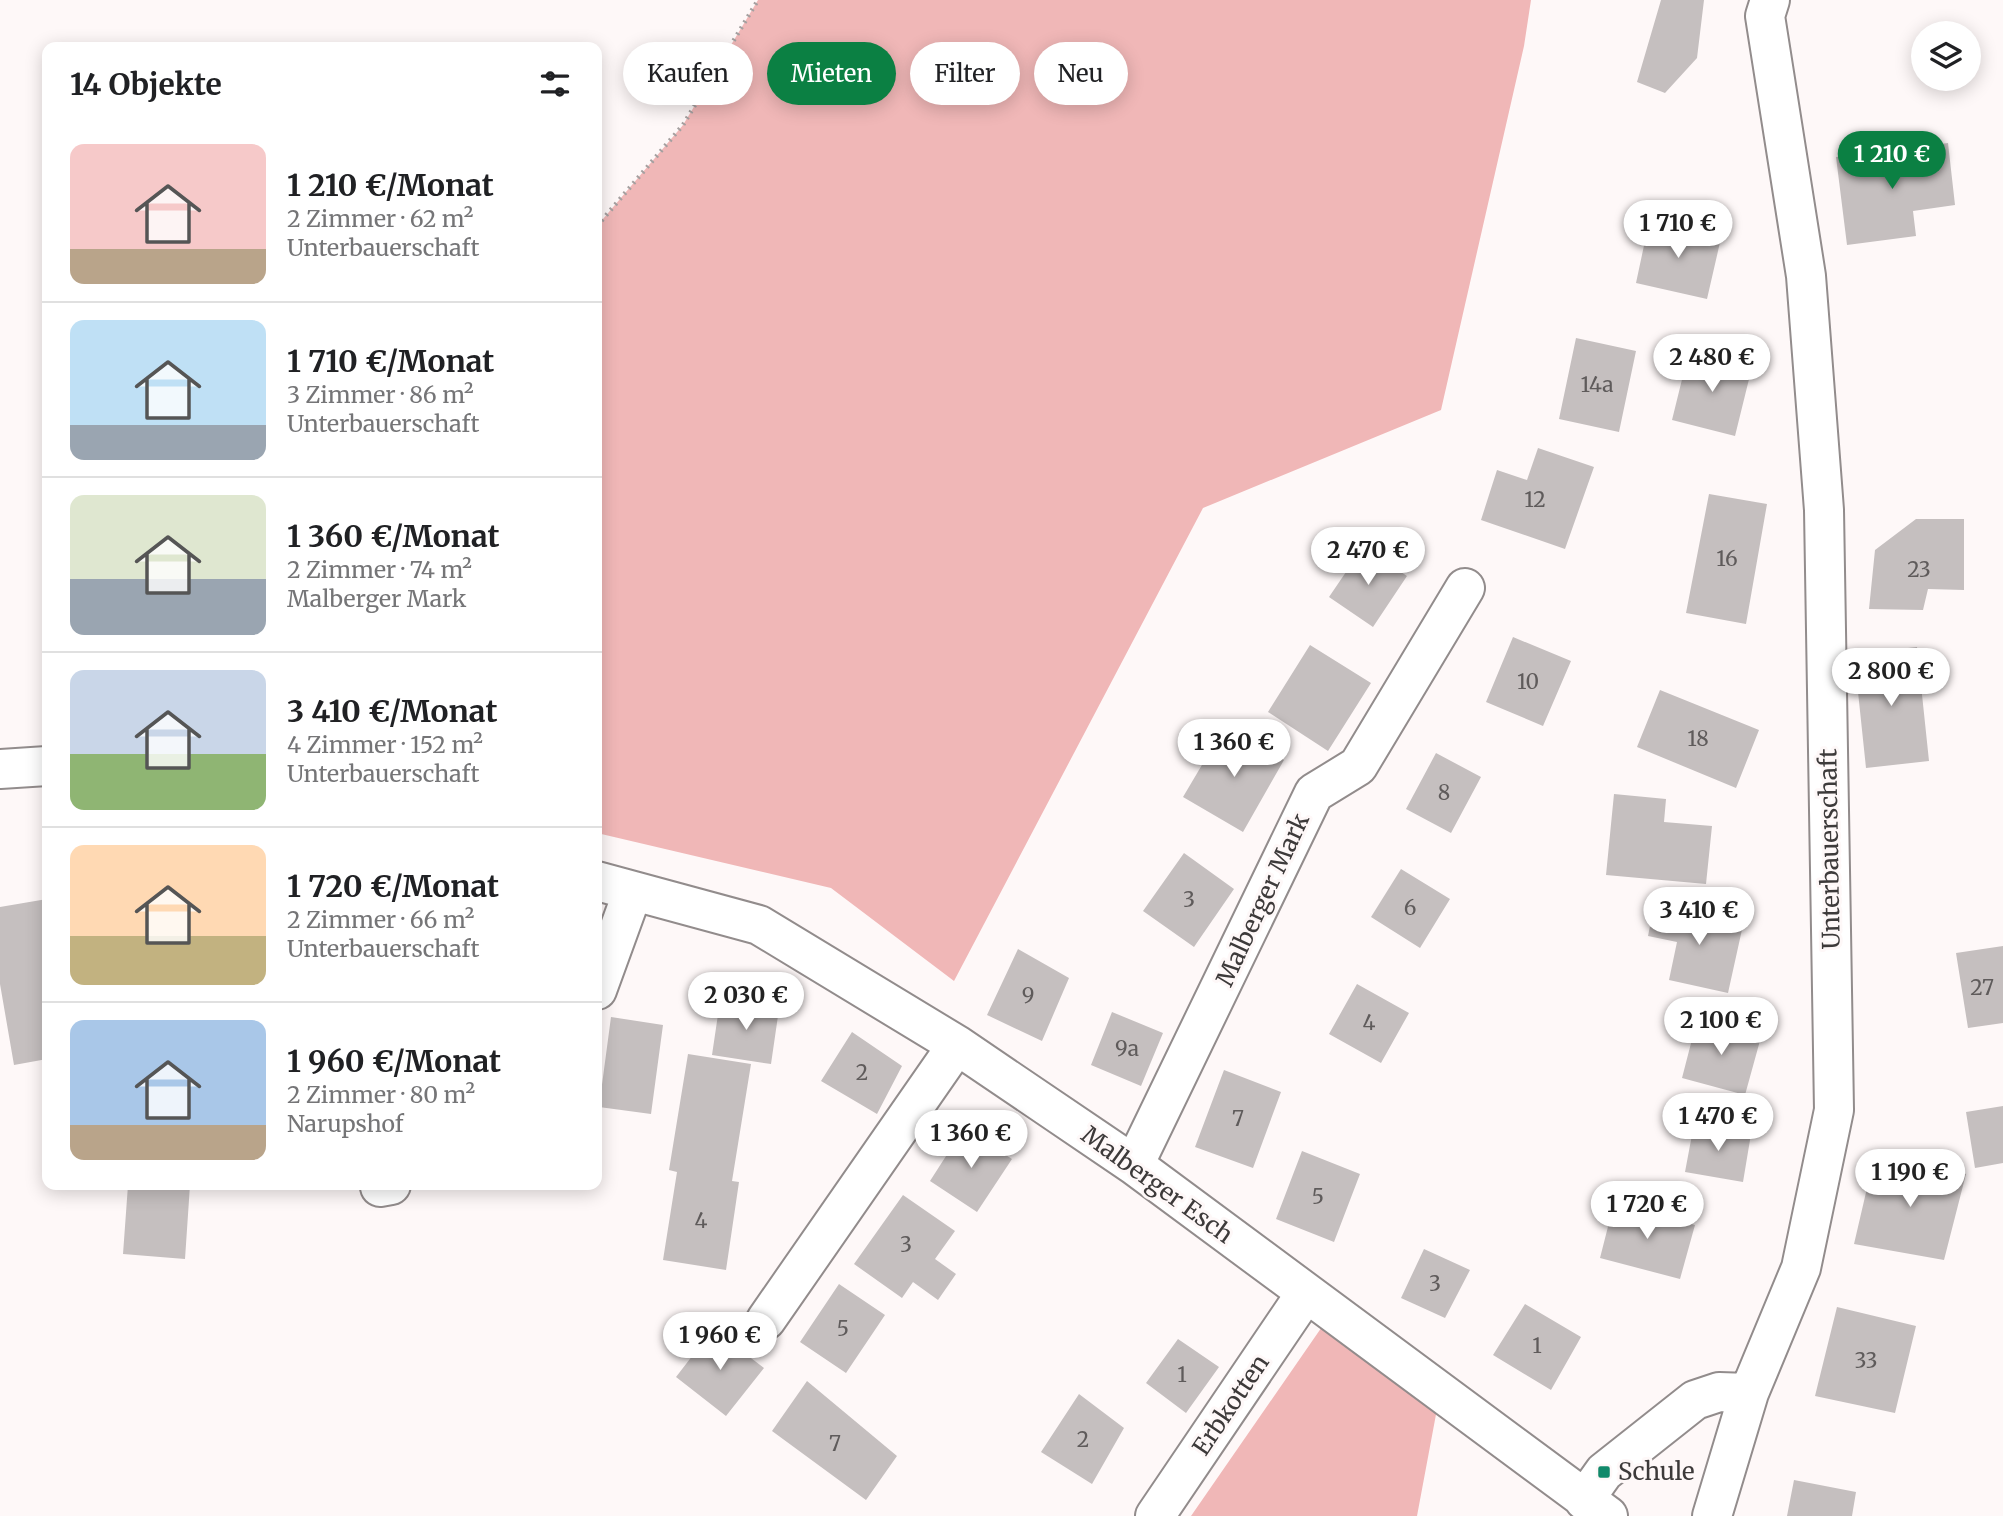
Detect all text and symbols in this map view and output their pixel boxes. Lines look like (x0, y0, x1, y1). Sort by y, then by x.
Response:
map controls (1911, 21, 1981, 91)
button: layers (1911, 21, 1981, 91)
chip: Kaufen (623, 42, 753, 105)
chip: Mieten (767, 42, 896, 105)
chip: Filter (910, 42, 1020, 105)
chip: Neu (1034, 42, 1128, 105)
text: 14 Objekte (70, 65, 222, 103)
icon: filters (536, 65, 574, 103)
pin: 1 210 € (1827, 132, 1957, 191)
text: 1 210 € (1854, 139, 1930, 168)
text: 1 210 €/Monat (287, 166, 494, 204)
icon: home (126, 172, 210, 256)
pin: 1 710 € (1613, 201, 1743, 260)
text: 2 Zimmer · 62 m² (287, 204, 473, 233)
text: 1 710 € (1640, 208, 1716, 237)
text: Unterbauerschaft (287, 233, 479, 262)
pin: 2 480 € (1647, 334, 1777, 394)
text: 1 710 €/Monat (287, 342, 494, 380)
text: 2 480 € (1669, 342, 1755, 371)
icon: home (126, 348, 210, 432)
house number: 14a (1581, 371, 1613, 398)
text: 3 Zimmer · 86 m² (287, 380, 474, 409)
text: Unterbauerschaft (287, 409, 479, 438)
house number: 12 (1524, 486, 1546, 513)
text: 1 360 €/Monat (287, 517, 500, 555)
icon: home (126, 523, 210, 607)
pin: 2 470 € (1303, 528, 1433, 587)
text: 2 470 € (1327, 535, 1409, 564)
house number: 16 (1716, 545, 1738, 572)
text: 2 Zimmer · 74 m² (287, 555, 472, 584)
house number: 23 (1907, 556, 1931, 583)
text: Malberger Mark (287, 584, 466, 613)
pin: 2 800 € (1826, 648, 1956, 708)
text: 2 800 € (1848, 656, 1934, 685)
house number: 10 (1517, 668, 1539, 695)
text: 3 410 €/Monat (287, 692, 497, 730)
icon: home (126, 698, 210, 782)
pin: 1 360 € (1169, 720, 1299, 779)
house number: 18 (1687, 725, 1709, 752)
text: 1 360 € (1194, 727, 1274, 756)
text: 4 Zimmer · 152 m² (287, 730, 483, 759)
street label: Unterbauerschaft (1812, 748, 1847, 950)
text: Unterbauerschaft (287, 759, 479, 788)
house number: 8 (1438, 779, 1450, 806)
street label: Malberger Mark (1209, 808, 1316, 991)
text: 1 720 €/Monat (287, 867, 499, 905)
icon: home (126, 873, 210, 957)
house number: 3 (1183, 886, 1195, 913)
pin: 3 410 € (1634, 888, 1764, 947)
house number: 6 (1404, 894, 1416, 921)
text: 3 410 € (1659, 895, 1739, 924)
text: 2 Zimmer · 66 m² (287, 905, 474, 934)
text: Unterbauerschaft (287, 934, 479, 963)
pin: 2 030 € (681, 972, 811, 1032)
house number: 27 (1970, 974, 1994, 1001)
text: 2 030 € (704, 980, 788, 1009)
house number: 9 (1022, 982, 1034, 1009)
pin: 2 100 € (1656, 998, 1786, 1057)
text: 2 100 € (1680, 1005, 1762, 1034)
house number: 4 (1363, 1009, 1376, 1036)
house number: 9a (1115, 1035, 1139, 1062)
text: 1 960 €/Monat (287, 1042, 501, 1080)
icon: home (126, 1048, 210, 1132)
house number: 2 (856, 1059, 868, 1086)
text: 2 Zimmer · 80 m² (287, 1080, 475, 1109)
pin: 1 470 € (1653, 1094, 1783, 1153)
text: 1 470 € (1678, 1101, 1758, 1130)
house number: 7 (1232, 1105, 1244, 1132)
text: Narupshof (287, 1109, 404, 1138)
pin: 1 360 € (906, 1110, 1036, 1170)
text: 1 360 € (931, 1118, 1011, 1147)
street label: Malberger Esch (1075, 1119, 1239, 1250)
pin: 1 190 € (1845, 1150, 1975, 1209)
text: 1 190 € (1871, 1157, 1949, 1186)
pin: 1 720 € (1582, 1182, 1712, 1241)
house number: 5 (1312, 1183, 1324, 1210)
text: 1 720 € (1607, 1189, 1687, 1218)
house number: 4 (695, 1207, 708, 1234)
house number: 3 (900, 1231, 912, 1258)
house number: 3 (1429, 1270, 1441, 1297)
pin: 1 960 € (655, 1312, 785, 1372)
house number: 5 (837, 1315, 849, 1342)
text: 1 960 € (679, 1320, 761, 1349)
house number: 1 (1532, 1332, 1542, 1359)
house number: 33 (1854, 1347, 1878, 1374)
street label: Erbkotten (1186, 1348, 1276, 1461)
house number: 1 (1177, 1361, 1187, 1388)
house number: 2 (1077, 1426, 1089, 1453)
house number: 7 (829, 1430, 841, 1457)
place label: Schule (1618, 1456, 1695, 1487)
marker: Schule (1596, 1464, 1612, 1480)

